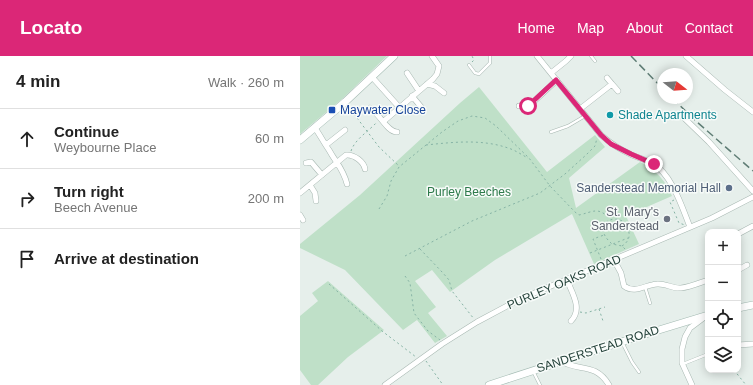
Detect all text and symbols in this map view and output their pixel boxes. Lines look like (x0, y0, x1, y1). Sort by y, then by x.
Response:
text: Locato (20, 17, 82, 38)
text: Home (518, 20, 555, 36)
text: Map (577, 20, 604, 36)
text: About (626, 20, 663, 36)
text: Contact (685, 20, 733, 36)
north arrow (657, 68, 693, 104)
text: 4 min (16, 72, 60, 91)
text: Walk · 260 m (208, 75, 284, 90)
route start (519, 97, 537, 115)
place label: Maywater Close (340, 103, 426, 117)
marker: Maywater Close (327, 105, 337, 115)
place label: Shade Apartments (618, 108, 717, 122)
marker: Shade Apartments (605, 110, 615, 120)
text: Continue (54, 123, 119, 140)
icon: ahead (16, 128, 38, 150)
text: 60 m (255, 131, 284, 146)
text: Weybourne Place (54, 140, 156, 155)
route end (645, 155, 663, 173)
place label: Sanderstead Memorial Hall (576, 181, 721, 195)
text: Turn right (54, 183, 124, 200)
marker: Sanderstead Memorial Hall (724, 183, 734, 193)
park label: Purley Beeches (427, 185, 511, 199)
icon: right (16, 188, 38, 210)
text: 200 m (248, 191, 284, 206)
text: Beech Avenue (54, 200, 138, 215)
place label: St. Mary's Sanderstead (591, 205, 659, 233)
marker: St. Mary's Sanderstead (662, 214, 672, 224)
map controls (705, 229, 741, 373)
button: + (705, 229, 741, 265)
icon: arrive (16, 248, 38, 270)
text: Arrive at destination (54, 250, 199, 267)
street label: PURLEY OAKS ROAD (505, 251, 623, 312)
button: − (705, 265, 741, 301)
button: locate (705, 301, 741, 337)
street label: SANDERSTEAD ROAD (535, 322, 661, 375)
button: layers (705, 337, 741, 373)

